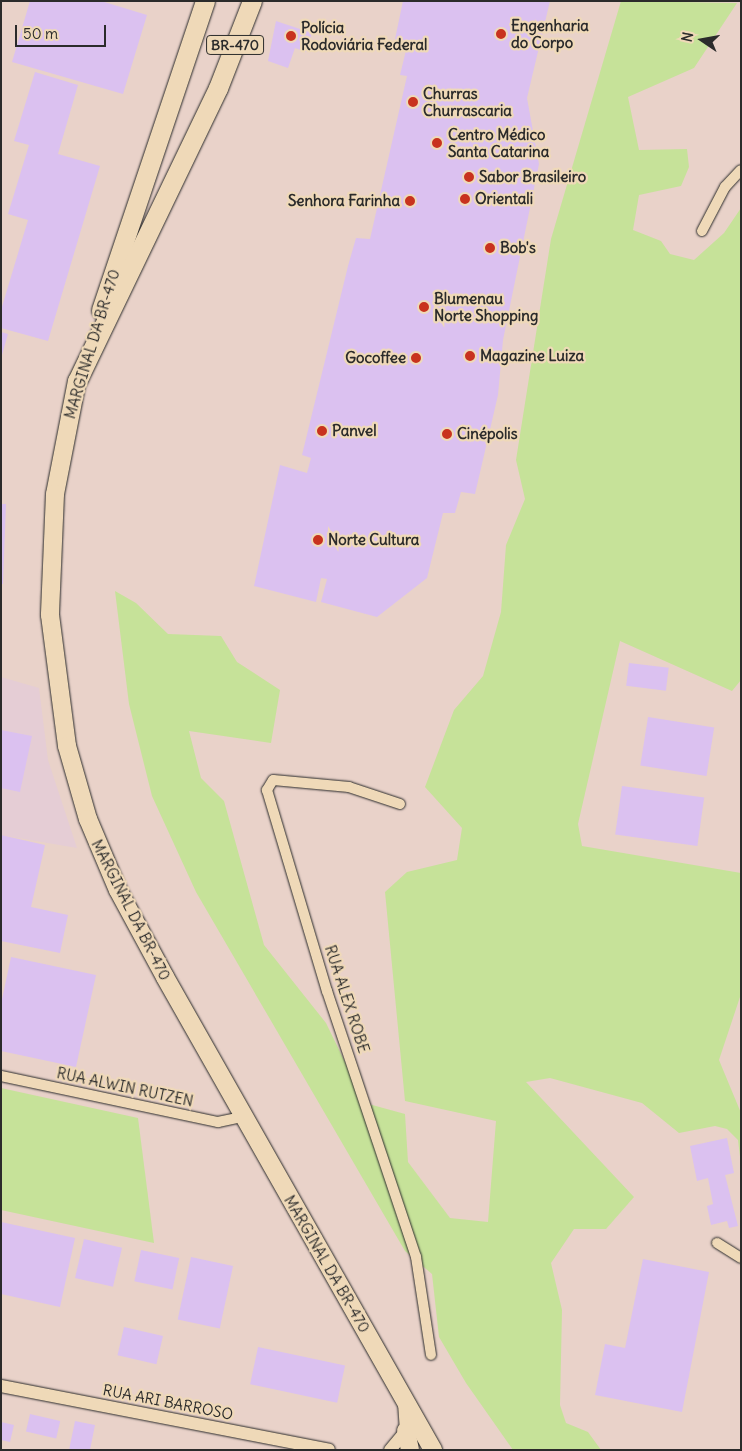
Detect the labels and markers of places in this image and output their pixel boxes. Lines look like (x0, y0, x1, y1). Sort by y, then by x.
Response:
place label: Engenharia do Corpo (511, 16, 589, 51)
place label: Polícia Rodoviária Federal (301, 18, 427, 53)
marker: Engenharia do Corpo (495, 28, 507, 40)
marker: Polícia Rodoviária Federal (285, 30, 297, 42)
place label: Churras Churrascaria (423, 84, 512, 119)
marker: Churras Churrascaria (407, 96, 419, 108)
place label: Centro Médico Santa Catarina (448, 125, 549, 160)
marker: Centro Médico Santa Catarina (430, 136, 444, 150)
place label: Sabor Brasileiro (479, 168, 586, 186)
marker: Sabor Brasileiro (463, 171, 475, 183)
place label: Orientali (475, 190, 533, 208)
place label: Senhora Farinha (288, 192, 400, 210)
marker: Orientali (459, 193, 471, 205)
marker: Senhora Farinha (404, 195, 416, 207)
place label: Bob's (500, 239, 536, 257)
marker: Bob's (484, 242, 496, 254)
place label: Blumenau Norte Shopping (434, 289, 538, 324)
marker: Blumenau Norte Shopping (418, 301, 430, 313)
place label: Magazine Luiza (480, 347, 584, 365)
place label: Gocoffee (345, 349, 406, 367)
marker: Magazine Luiza (464, 350, 476, 362)
marker: Gocoffee (410, 352, 422, 364)
place label: Panvel (332, 422, 377, 440)
marker: Panvel (316, 425, 328, 437)
place label: Cinépolis (457, 425, 518, 443)
marker: Cinépolis (441, 428, 453, 440)
place label: Norte Cultura (328, 531, 419, 549)
marker: Norte Cultura (312, 534, 324, 546)

